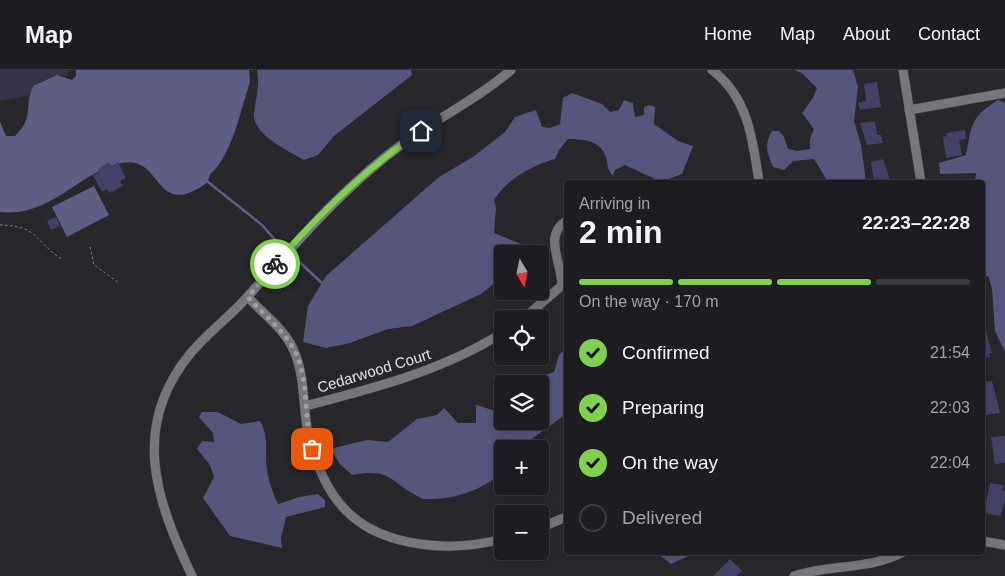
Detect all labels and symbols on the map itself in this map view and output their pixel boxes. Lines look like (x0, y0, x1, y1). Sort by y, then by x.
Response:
pin (400, 110, 442, 152)
courier (250, 239, 300, 289)
north arrow (494, 245, 549, 300)
street label: Cedarwood Court (315, 345, 433, 396)
pin (291, 428, 333, 470)

